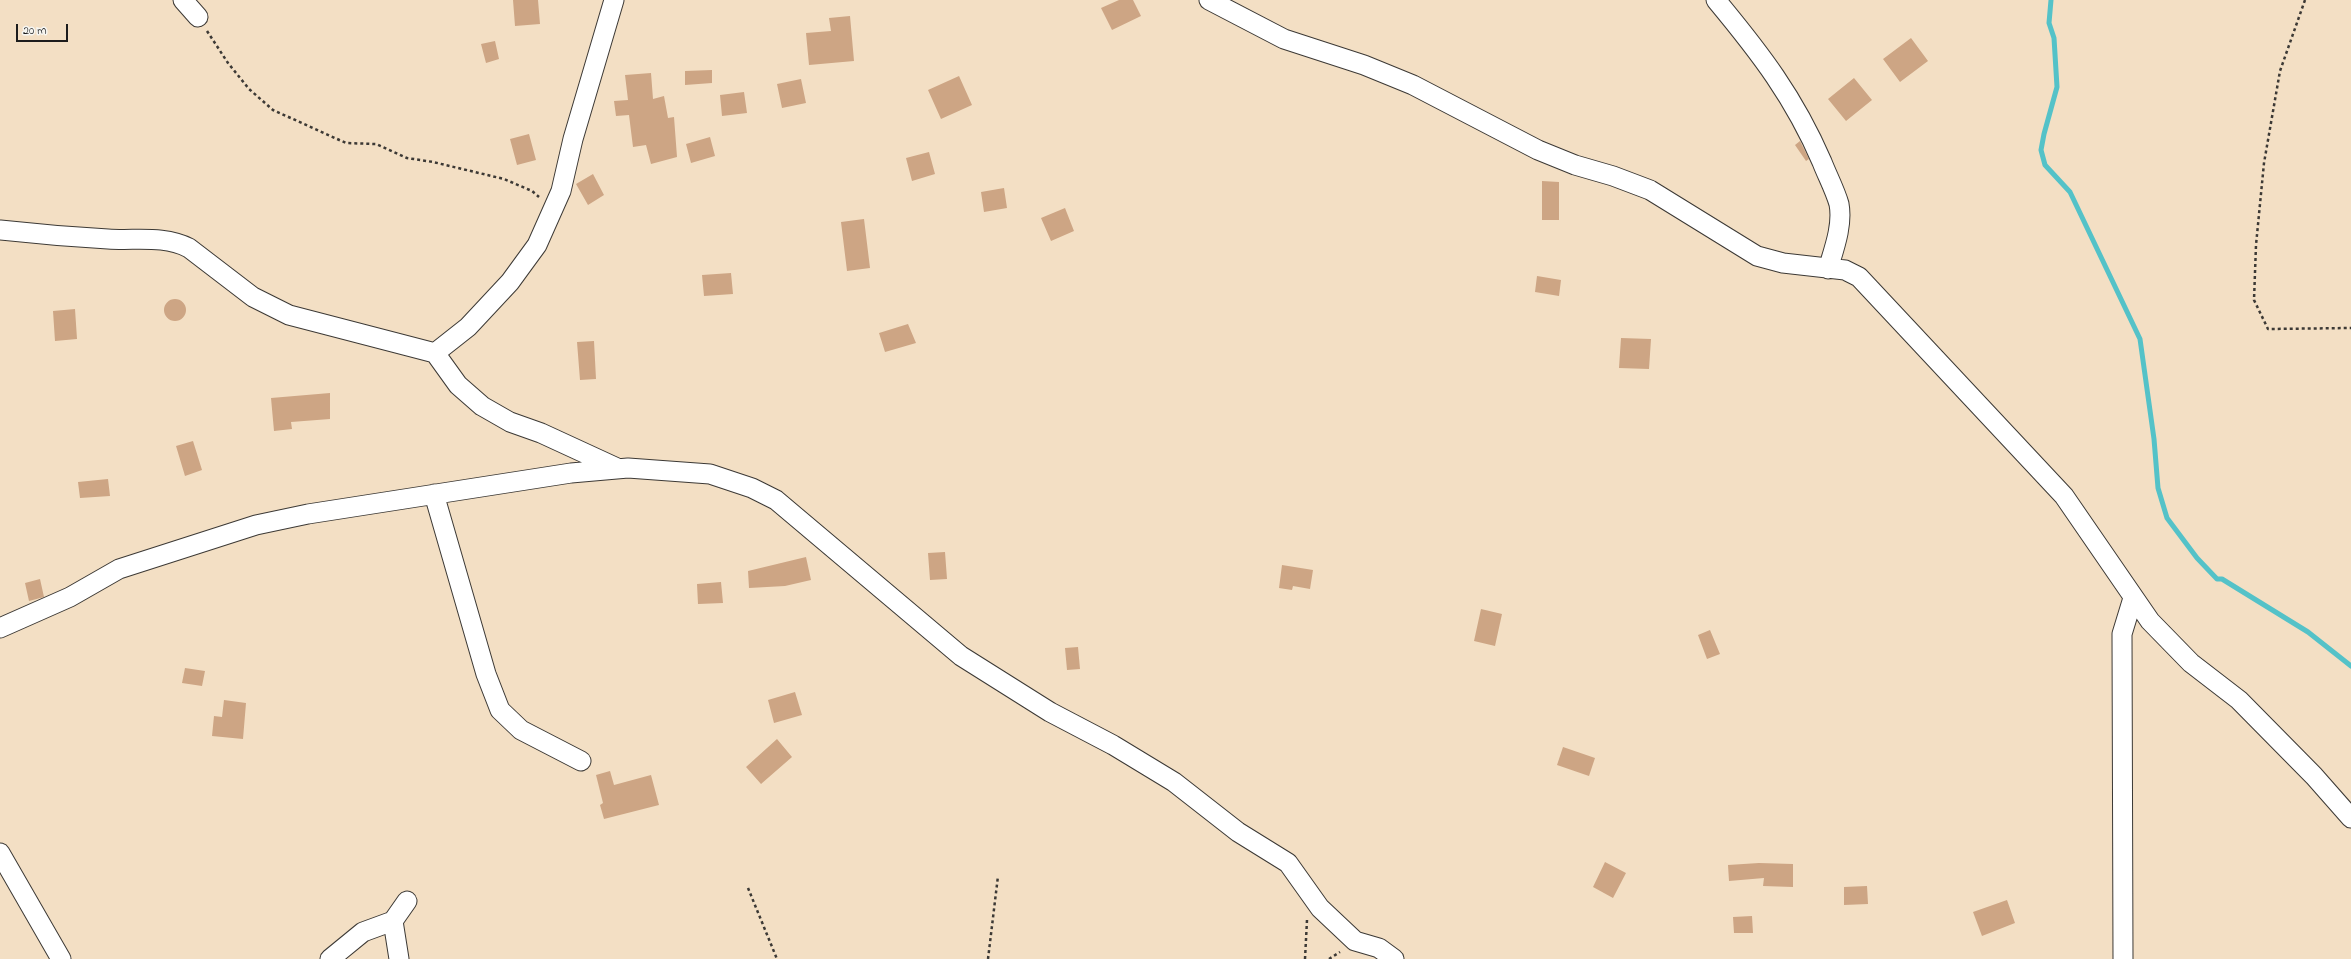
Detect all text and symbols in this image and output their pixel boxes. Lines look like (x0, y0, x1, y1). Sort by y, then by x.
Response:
scale bar (18, 16, 70, 42)
text: 20 m (23, 22, 46, 40)

